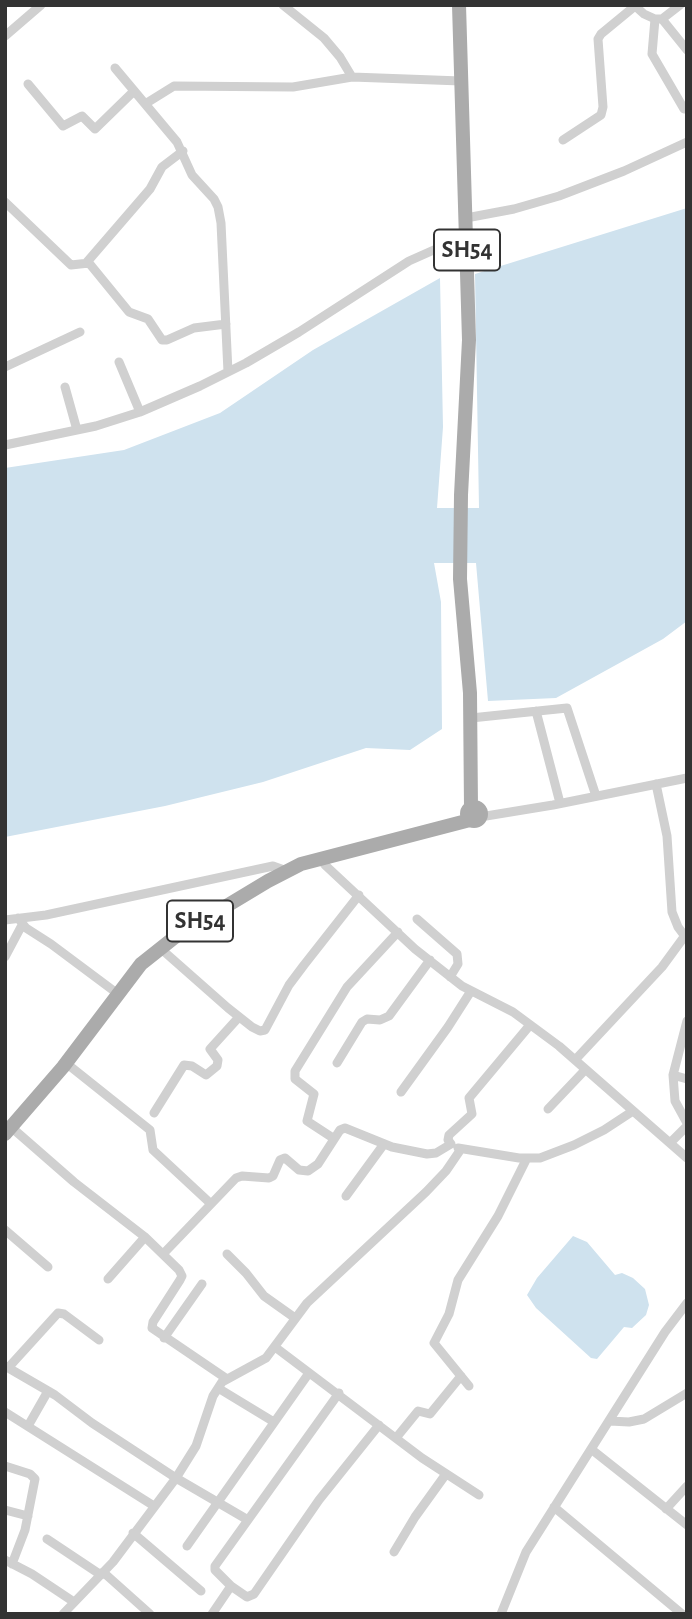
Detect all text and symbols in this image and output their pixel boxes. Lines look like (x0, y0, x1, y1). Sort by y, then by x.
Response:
road number: SH54 (434, 230, 500, 270)
road number: SH54 (167, 901, 233, 942)

